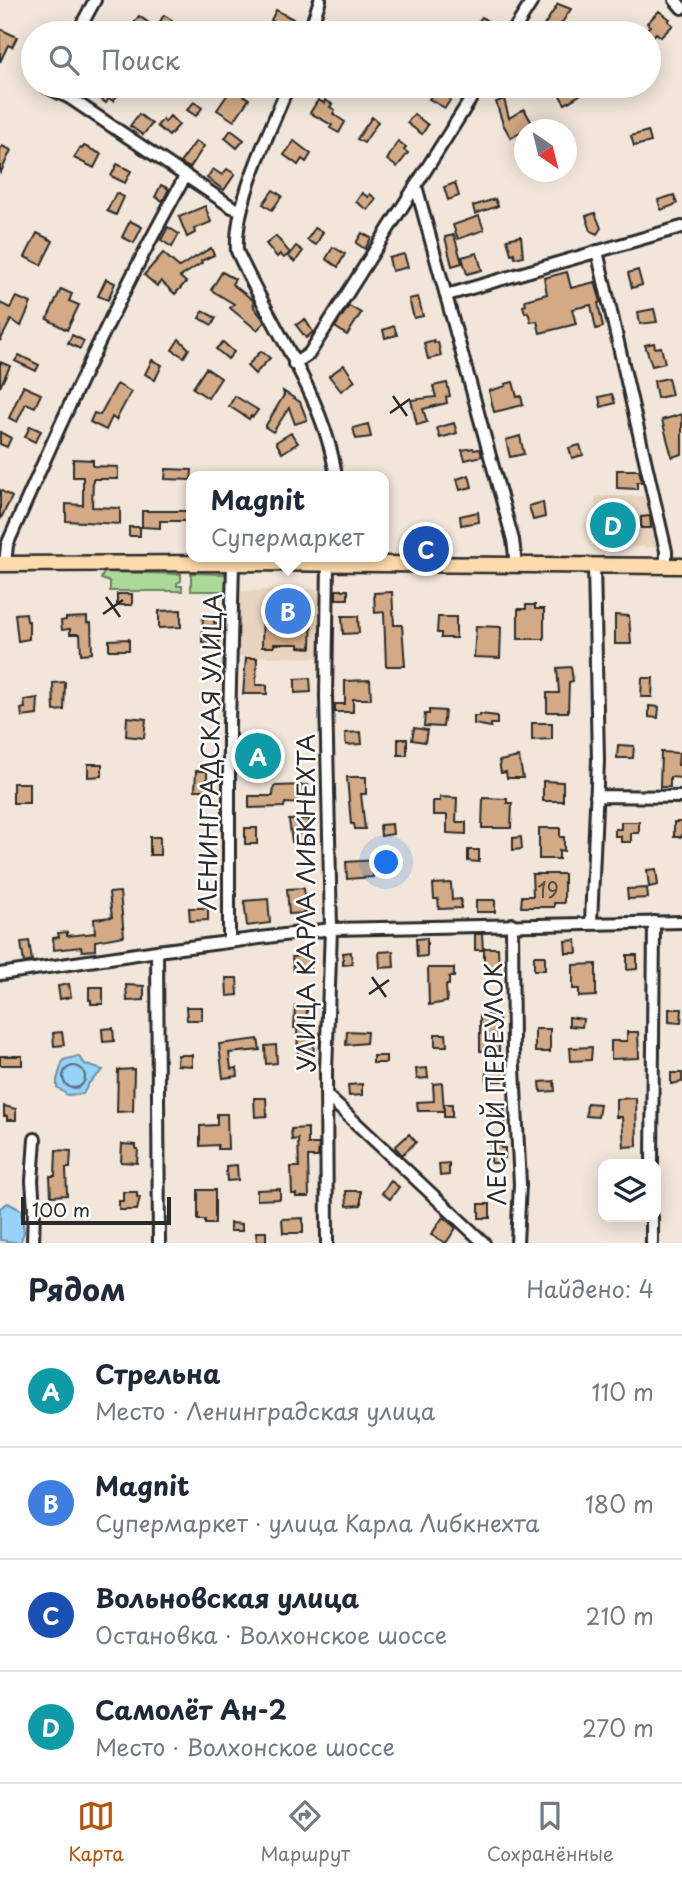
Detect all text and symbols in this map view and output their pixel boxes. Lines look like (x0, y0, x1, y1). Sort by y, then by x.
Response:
search box (21, 21, 661, 98)
text: Поиск (101, 40, 180, 79)
icon: search (45, 41, 83, 79)
north arrow (514, 119, 577, 182)
popup (186, 471, 389, 562)
text: Magnit (211, 480, 305, 519)
pin: D (590, 499, 636, 551)
text: Супермаркет (211, 519, 364, 554)
pin: C (403, 523, 449, 575)
pin: B (265, 585, 311, 637)
street label: ЛЕНИНГРАДСКАЯ УЛИЦА (188, 593, 230, 911)
pin: A (235, 730, 281, 782)
street label: УЛИЦА КАРЛА ЛИБКНЕХТА (287, 734, 323, 1072)
your location (369, 845, 403, 879)
house number: 19 (537, 873, 559, 905)
street label: ЛЕСНОЙ ПЕРЕУЛОК (474, 962, 514, 1206)
map controls (598, 1159, 661, 1222)
button: layers (598, 1159, 661, 1222)
scale bar (21, 1194, 172, 1226)
text: 100 m (32, 1195, 90, 1223)
text: Рядом (28, 1266, 126, 1311)
text: Найдено: 4 (526, 1271, 654, 1306)
text: Стрельна (95, 1354, 221, 1393)
text: A (42, 1374, 60, 1409)
text: 110 m (592, 1374, 654, 1409)
text: Место · Ленинградская улица (95, 1393, 435, 1428)
text: Magnit (95, 1466, 190, 1505)
text: B (43, 1486, 59, 1521)
text: 180 m (585, 1486, 654, 1521)
text: Супермаркет · улица Карла Либкнехта (95, 1505, 539, 1540)
text: Вольновская улица (95, 1578, 359, 1617)
text: C (42, 1598, 60, 1633)
text: 210 m (586, 1598, 654, 1633)
text: Остановка · Волхонское шоссе (95, 1617, 447, 1652)
text: Самолёт Ан-2 (95, 1690, 287, 1729)
text: D (42, 1710, 60, 1745)
text: 270 m (582, 1710, 654, 1745)
text: Место · Волхонское шоссе (95, 1729, 395, 1764)
tab: Карта (68, 1797, 124, 1867)
tab: Маршрут (260, 1797, 350, 1867)
tab: Сохранённые (487, 1797, 614, 1867)

